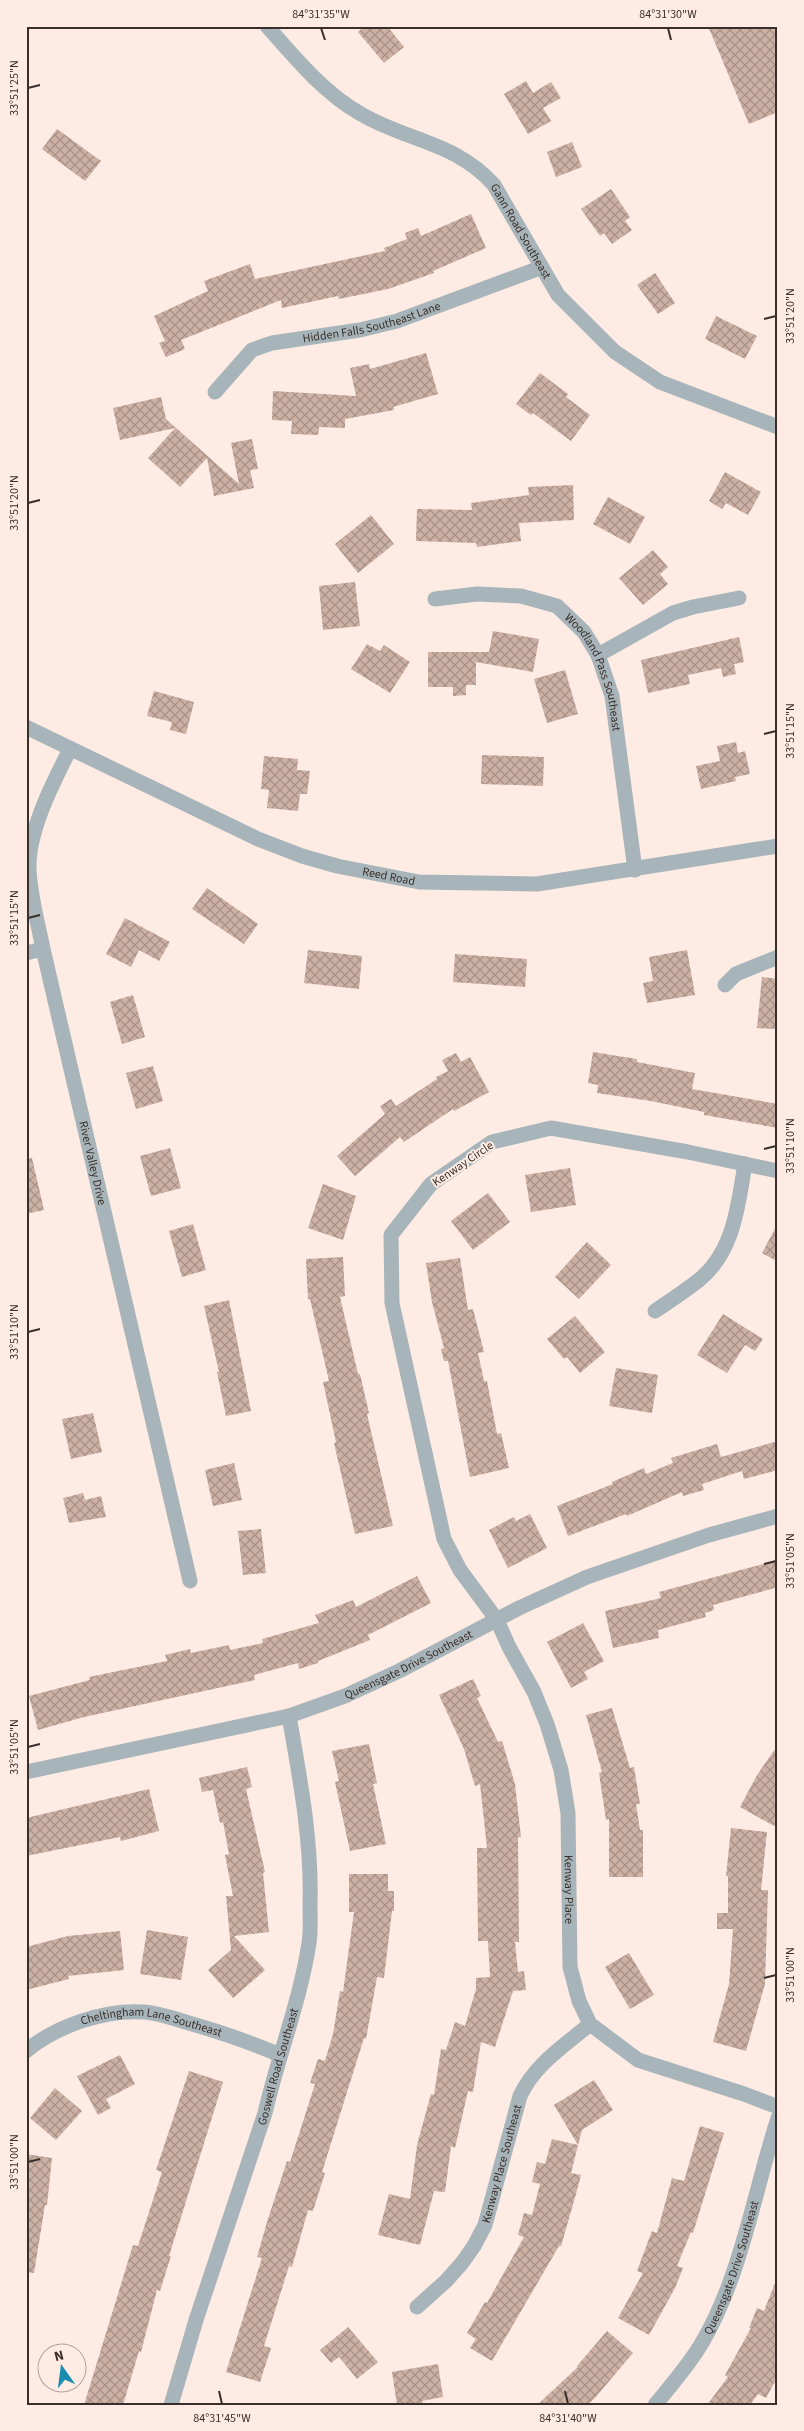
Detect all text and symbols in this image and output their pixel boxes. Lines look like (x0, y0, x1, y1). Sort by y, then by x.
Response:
text: 84°31'35"W (292, 6, 350, 23)
text: 84°31'30"W (639, 6, 697, 23)
text: 33°51'25"N (6, 60, 23, 116)
street label: Gann Road Southeast (486, 180, 555, 282)
text: 33°51'20"N (782, 288, 799, 344)
street label: Hidden Falls Southeast Lane (301, 297, 443, 347)
text: 33°51'20"N (6, 475, 23, 531)
street label: Woodland Pass Southeast (561, 609, 625, 732)
text: 33°51'15"N (782, 703, 799, 759)
street label: Reed Road (361, 863, 417, 890)
text: 33°51'15"N (6, 890, 23, 946)
text: 33°51'10"N (782, 1118, 799, 1174)
street label: River Valley Drive (75, 1119, 111, 1207)
street label: Kenway Circle (429, 1137, 497, 1191)
text: 33°51'10"N (6, 1304, 23, 1360)
text: 33°51'05"N (782, 1533, 799, 1589)
street label: Queensgate Drive Southeast (341, 1625, 475, 1704)
text: 33°51'05"N (6, 1719, 23, 1775)
street label: Kenway Place (560, 1855, 578, 1924)
text: 33°51'00"N (782, 1947, 799, 2003)
street label: Cheltingham Lane Southeast (78, 2003, 224, 2041)
street label: Goswell Road Southeast (253, 2006, 303, 2127)
street label: Kenway Place Southeast (477, 2103, 526, 2225)
text: 33°51'00"N (6, 2134, 23, 2190)
street label: Queensgate Drive Southeast (700, 2199, 763, 2338)
north arrow (38, 2344, 88, 2394)
text: N (52, 2346, 66, 2367)
text: 84°31'45"W (193, 2410, 251, 2427)
text: 84°31'40"W (539, 2410, 597, 2427)

